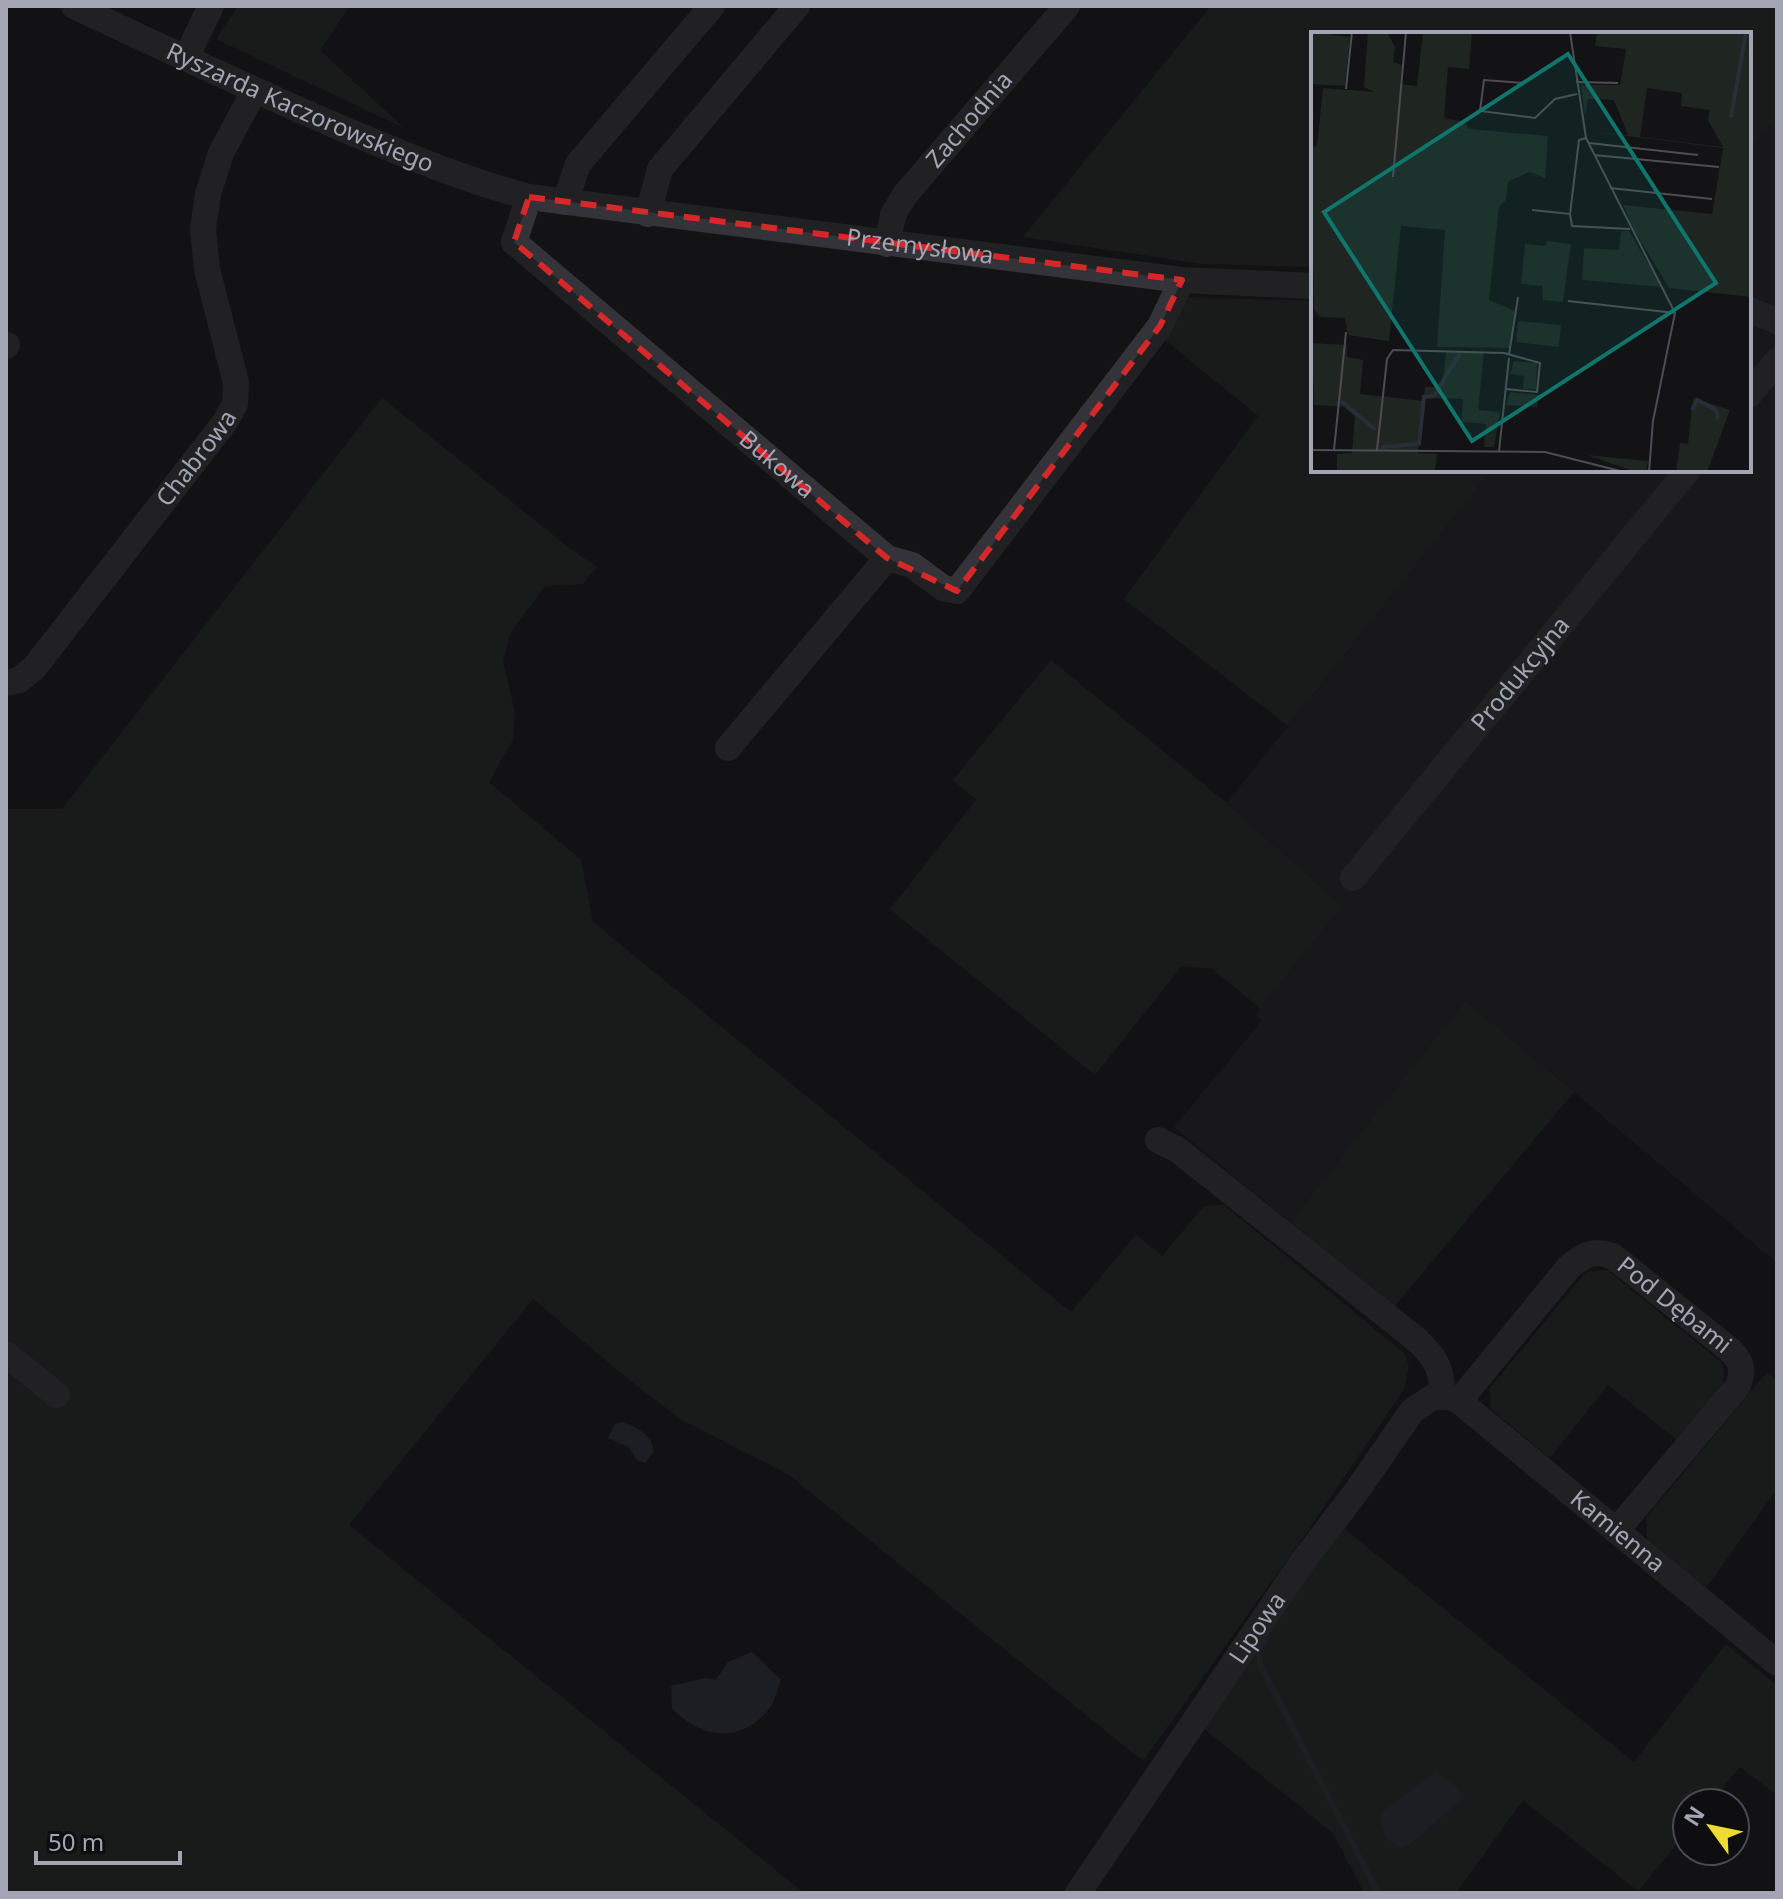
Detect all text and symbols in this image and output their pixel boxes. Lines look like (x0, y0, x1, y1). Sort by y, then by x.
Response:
inset map (1311, 32, 1751, 472)
street label: Ryszarda Kaczorowskiego (162, 34, 439, 179)
street label: Zachodnia (918, 64, 1019, 174)
street label: Przemysłowa (845, 219, 996, 271)
street label: Chabrowa (148, 404, 243, 513)
street label: Bukowa (733, 422, 823, 505)
street label: Produkcyjna (1462, 609, 1576, 737)
street label: Pod Dębami (1611, 1248, 1739, 1360)
street label: Kamienna (1564, 1482, 1673, 1579)
street label: Lipowa (1220, 1585, 1292, 1670)
north arrow (1671, 1787, 1751, 1867)
text: N (1676, 1800, 1711, 1831)
scale bar (36, 1815, 180, 1865)
text: 50 m (48, 1825, 104, 1858)

